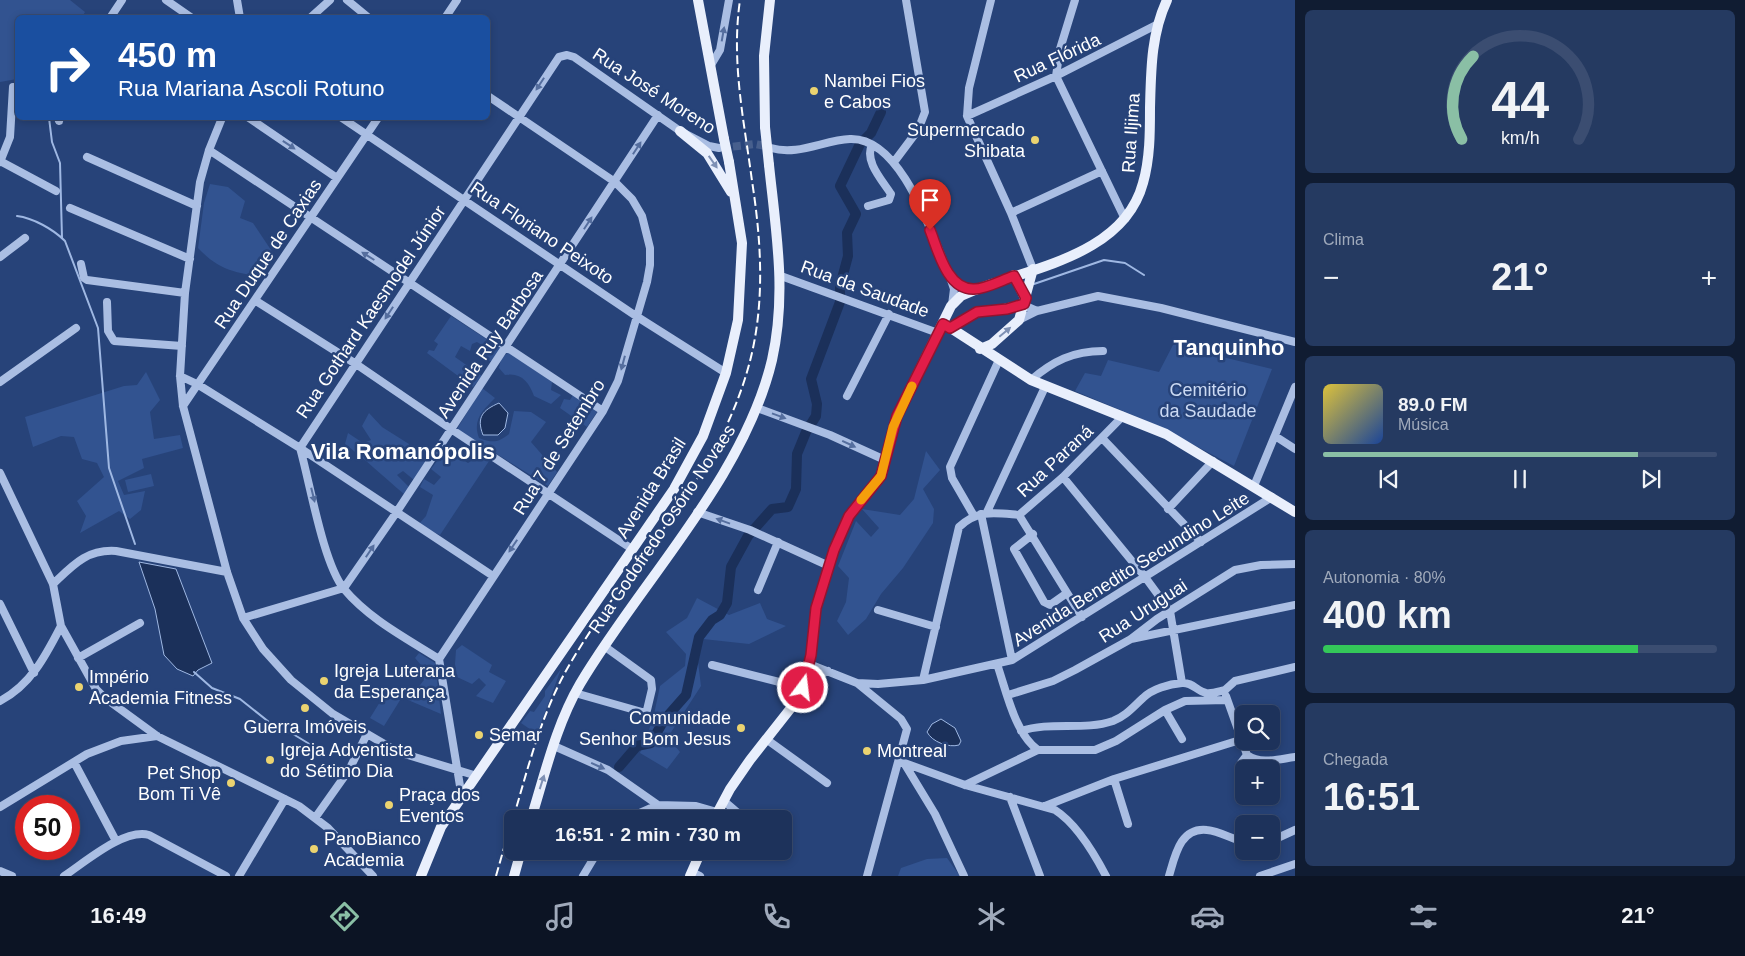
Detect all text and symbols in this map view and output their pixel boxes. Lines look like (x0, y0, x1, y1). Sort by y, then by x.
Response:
one-way arrow (719, 25, 727, 41)
street label: Rua Flórida (1011, 29, 1104, 87)
icon: right (35, 35, 100, 100)
text: 450 m (118, 35, 217, 74)
street label: Rua José Moreno (589, 44, 719, 138)
place label: Nambei Fios e Cabos (824, 71, 925, 112)
text: 44 (1491, 71, 1549, 129)
text: Rua Mariana Ascoli Rotuno (118, 76, 385, 101)
one-way arrow (535, 77, 545, 90)
marker: Nambei Fios e Cabos (808, 85, 820, 97)
street label: Rua Iljima (1118, 91, 1144, 174)
place label: Supermercado Shibata (907, 120, 1026, 161)
text: km/h (1501, 128, 1539, 148)
marker: Supermercado Shibata (1029, 134, 1041, 146)
one-way arrow (282, 140, 296, 150)
one-way arrow (632, 142, 641, 155)
one-way arrow (708, 155, 718, 169)
street label: Rua Duque de Caxias (210, 175, 326, 333)
street label: Rua Floriano Peixoto (467, 178, 617, 288)
pin (909, 179, 951, 230)
icon: arrive (916, 186, 944, 214)
street label: Rua Gothard Kaesmodel Júnior (292, 202, 450, 422)
one-way arrow (583, 217, 593, 230)
text: Clima (1323, 231, 1364, 248)
one-way arrow (362, 251, 375, 261)
street label: Rua da Saudade (798, 256, 932, 322)
text: 21° (1491, 256, 1549, 298)
text: − (1323, 262, 1339, 293)
text: + (1701, 262, 1717, 293)
street label: Avenida Ruy Barbosa (433, 266, 547, 422)
one-way arrow (385, 306, 394, 319)
one-way arrow (999, 326, 1012, 337)
district label: Tanquinho (1174, 335, 1284, 360)
one-way arrow (619, 355, 627, 370)
street label: Rua 7 de Setembro (509, 376, 609, 518)
park label: Cemitério da Saudade (1159, 380, 1257, 421)
text: 89.0 FM (1398, 394, 1468, 415)
one-way arrow (772, 413, 787, 420)
text: Música (1398, 416, 1449, 433)
street label: Rua Paraná (1013, 420, 1098, 501)
street label: Rua Godofredo Osório Novaes (585, 421, 739, 637)
street label: Avenida Brasil (612, 434, 690, 542)
district label: Vila Romanópolis (311, 439, 495, 464)
one-way arrow (842, 440, 856, 448)
icon: previous (1375, 465, 1403, 493)
icon: pause (1506, 465, 1534, 493)
icon: next (1637, 465, 1665, 493)
one-way arrow (309, 487, 317, 502)
street label: Avenida Benedito Secundino Leite (1009, 488, 1253, 650)
one-way arrow (716, 517, 731, 524)
one-way arrow (508, 539, 518, 553)
one-way arrow (365, 544, 375, 557)
text: Autonomia · 80% (1323, 569, 1446, 586)
street label: Rua Uruguai (1095, 575, 1191, 647)
text: 400 km (1323, 594, 1452, 636)
place label: Igreja Luterana da Esperança (334, 661, 456, 702)
position arrow (776, 661, 828, 713)
place label: Império Academia Fitness (89, 667, 232, 708)
marker: Igreja Luterana da Esperança (318, 675, 330, 687)
marker: Império Academia Fitness (73, 681, 85, 693)
marker: Guerra Imóveis (299, 702, 311, 714)
map controls (1235, 705, 1280, 860)
button: search (1235, 705, 1280, 750)
place label: Comunidade Senhor Bom Jesus (579, 708, 731, 749)
place label: Guerra Imóveis (243, 717, 367, 737)
marker: Comunidade Senhor Bom Jesus (735, 722, 747, 734)
place label: Semar (489, 725, 542, 745)
marker: Semar (473, 729, 485, 741)
place label: Igreja Adventista do Sétimo Dia (280, 740, 414, 781)
place label: Montreal (877, 741, 947, 761)
marker: Montreal (861, 745, 873, 757)
text: Chegada (1323, 751, 1388, 768)
marker: Igreja Adventista do Sétimo Dia (264, 754, 276, 766)
button: + (1235, 760, 1280, 805)
one-way arrow (591, 762, 605, 770)
place label: Pet Shop Bom Ti Vê (138, 763, 221, 804)
one-way arrow (539, 775, 547, 790)
text: 16:51 (1323, 776, 1420, 818)
marker: Pet Shop Bom Ti Vê (225, 777, 237, 789)
place label: Praça dos Eventos (399, 785, 480, 826)
speed limit sign: 50 (15, 795, 80, 860)
marker: Praça dos Eventos (383, 799, 395, 811)
button: − (1235, 815, 1280, 860)
text: 16:51 · 2 min · 730 m (555, 824, 741, 845)
place label: PanoBianco Academia (324, 829, 421, 870)
marker: PanoBianco Academia (308, 843, 320, 855)
icon: directions (327, 899, 362, 934)
icon: music (543, 899, 578, 934)
icon: phone (759, 899, 794, 934)
icon: climate (974, 899, 1009, 934)
icon: car (1190, 899, 1225, 934)
icon: filters (1406, 899, 1441, 934)
text: 16:49 (90, 903, 147, 928)
text: 21° (1621, 903, 1655, 928)

